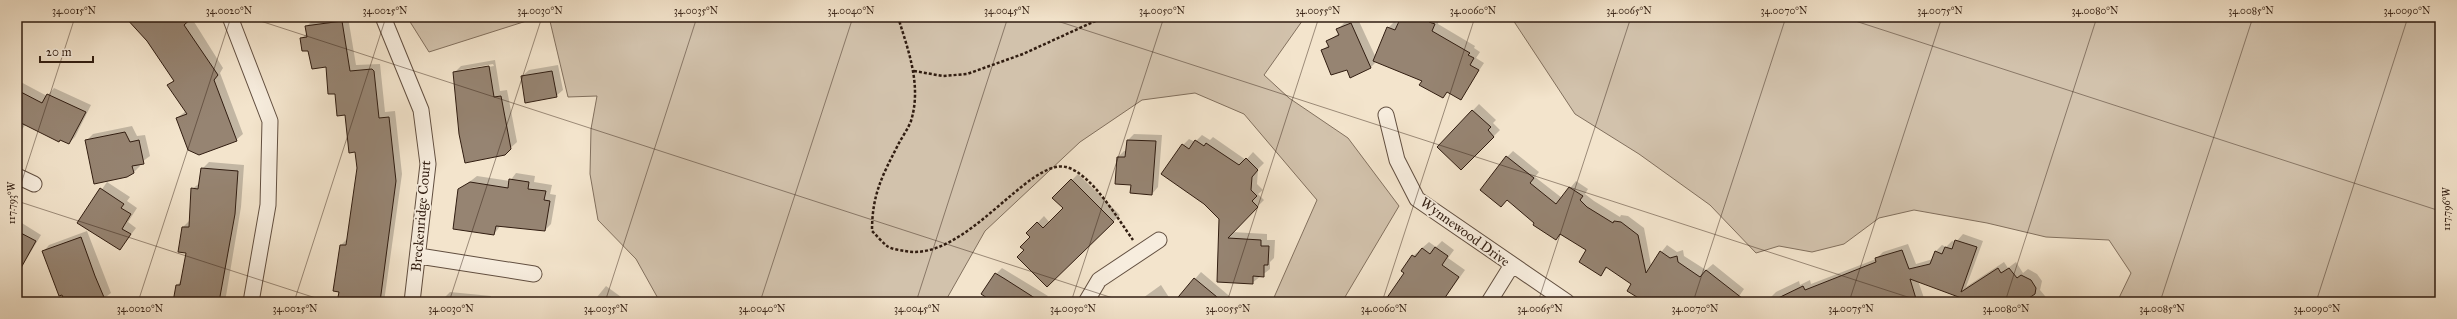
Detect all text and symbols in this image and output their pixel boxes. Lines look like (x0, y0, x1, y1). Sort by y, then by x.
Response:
text: 34.0015°N (52, 5, 97, 17)
text: 34.0020°N (206, 5, 253, 17)
text: 34.0025°N (362, 5, 408, 17)
text: 34.0030°N (517, 5, 563, 17)
text: 34.0035°N (674, 5, 719, 17)
text: 34.0040°N (827, 5, 875, 17)
text: 34.0045°N (984, 5, 1030, 17)
text: 34.0050°N (1139, 5, 1186, 17)
text: 34.0055°N (1296, 5, 1341, 17)
text: 34.0060°N (1450, 5, 1497, 17)
text: 34.0065°N (1606, 5, 1652, 17)
text: 34.0070°N (1761, 5, 1808, 17)
text: 34.0075°N (1917, 5, 1963, 17)
text: 34.0080°N (2072, 5, 2119, 17)
text: 34.0085°N (2228, 5, 2274, 17)
text: 34.0090°N (2384, 5, 2431, 17)
scale bar (40, 38, 93, 64)
text: 20 m (46, 45, 72, 59)
street label: Breckenridge Court (408, 160, 434, 272)
text: 117.793°W (6, 181, 18, 224)
text: 117.796°W (2441, 187, 2453, 231)
street label: Wynnewood Drive (1417, 194, 1513, 270)
text: 34.0020°N (117, 303, 164, 315)
text: 34.0025°N (272, 303, 318, 315)
text: 34.0030°N (428, 303, 474, 315)
text: 34.0035°N (584, 303, 629, 315)
text: 34.0040°N (738, 303, 786, 315)
text: 34.0045°N (894, 303, 940, 315)
text: 34.0050°N (1050, 303, 1097, 315)
text: 34.0055°N (1206, 303, 1251, 315)
text: 34.0060°N (1361, 303, 1408, 315)
text: 34.0065°N (1517, 303, 1563, 315)
text: 34.0070°N (1672, 303, 1719, 315)
text: 34.0075°N (1828, 303, 1874, 315)
text: 34.0080°N (1983, 303, 2030, 315)
text: 34.0085°N (2139, 303, 2185, 315)
text: 34.0090°N (2294, 303, 2341, 315)

